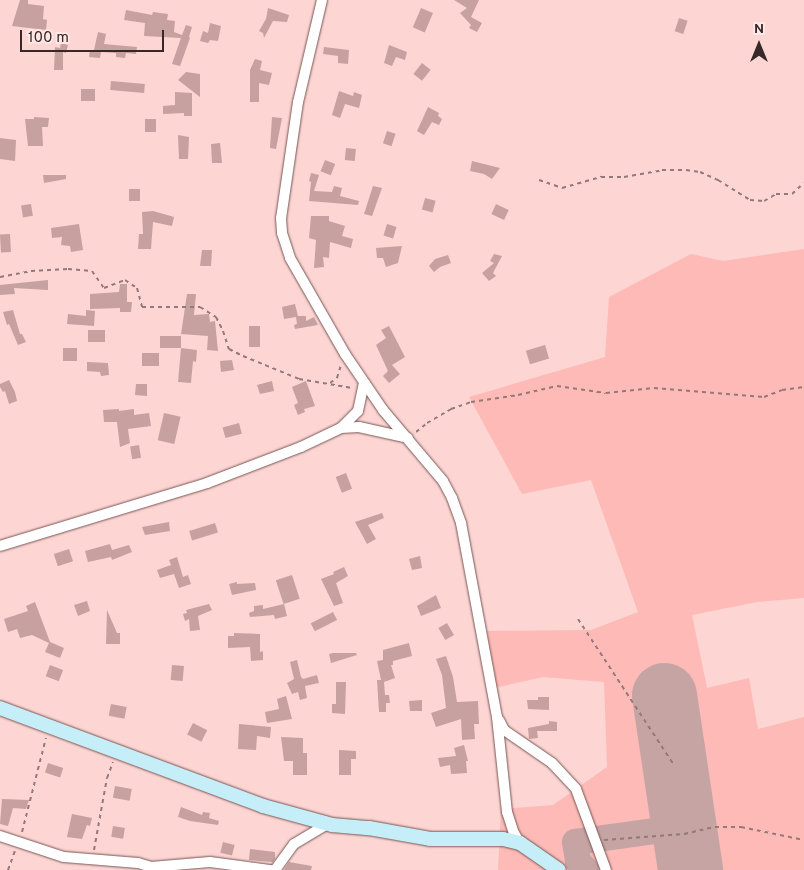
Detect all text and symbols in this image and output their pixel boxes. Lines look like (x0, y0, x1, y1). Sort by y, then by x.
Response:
scale bar (22, 20, 166, 52)
north arrow (734, 20, 784, 70)
text: N (754, 21, 764, 38)
text: 100 m (28, 29, 69, 48)

